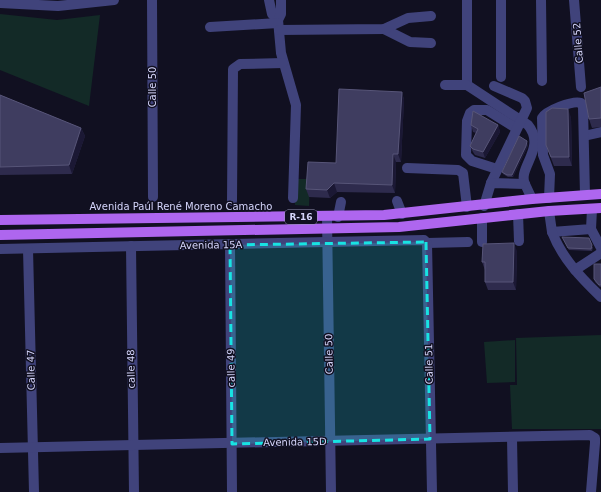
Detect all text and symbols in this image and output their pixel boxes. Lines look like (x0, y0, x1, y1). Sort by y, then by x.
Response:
street label: Calle 52 (571, 22, 585, 64)
street label: Calle 50 (147, 67, 158, 107)
street label: Avenida Paúl René Moreno Camacho (90, 201, 272, 212)
road number: R-16 (285, 210, 317, 224)
street label: Avenida 15A (180, 239, 243, 251)
street label: Calle 50 (323, 334, 335, 374)
street label: Calle 51 (423, 344, 435, 384)
street label: calle 49 (225, 348, 237, 388)
street label: calle 48 (125, 349, 137, 389)
street label: Calle 47 (25, 350, 37, 390)
street label: Avenida 15D (263, 436, 327, 448)

